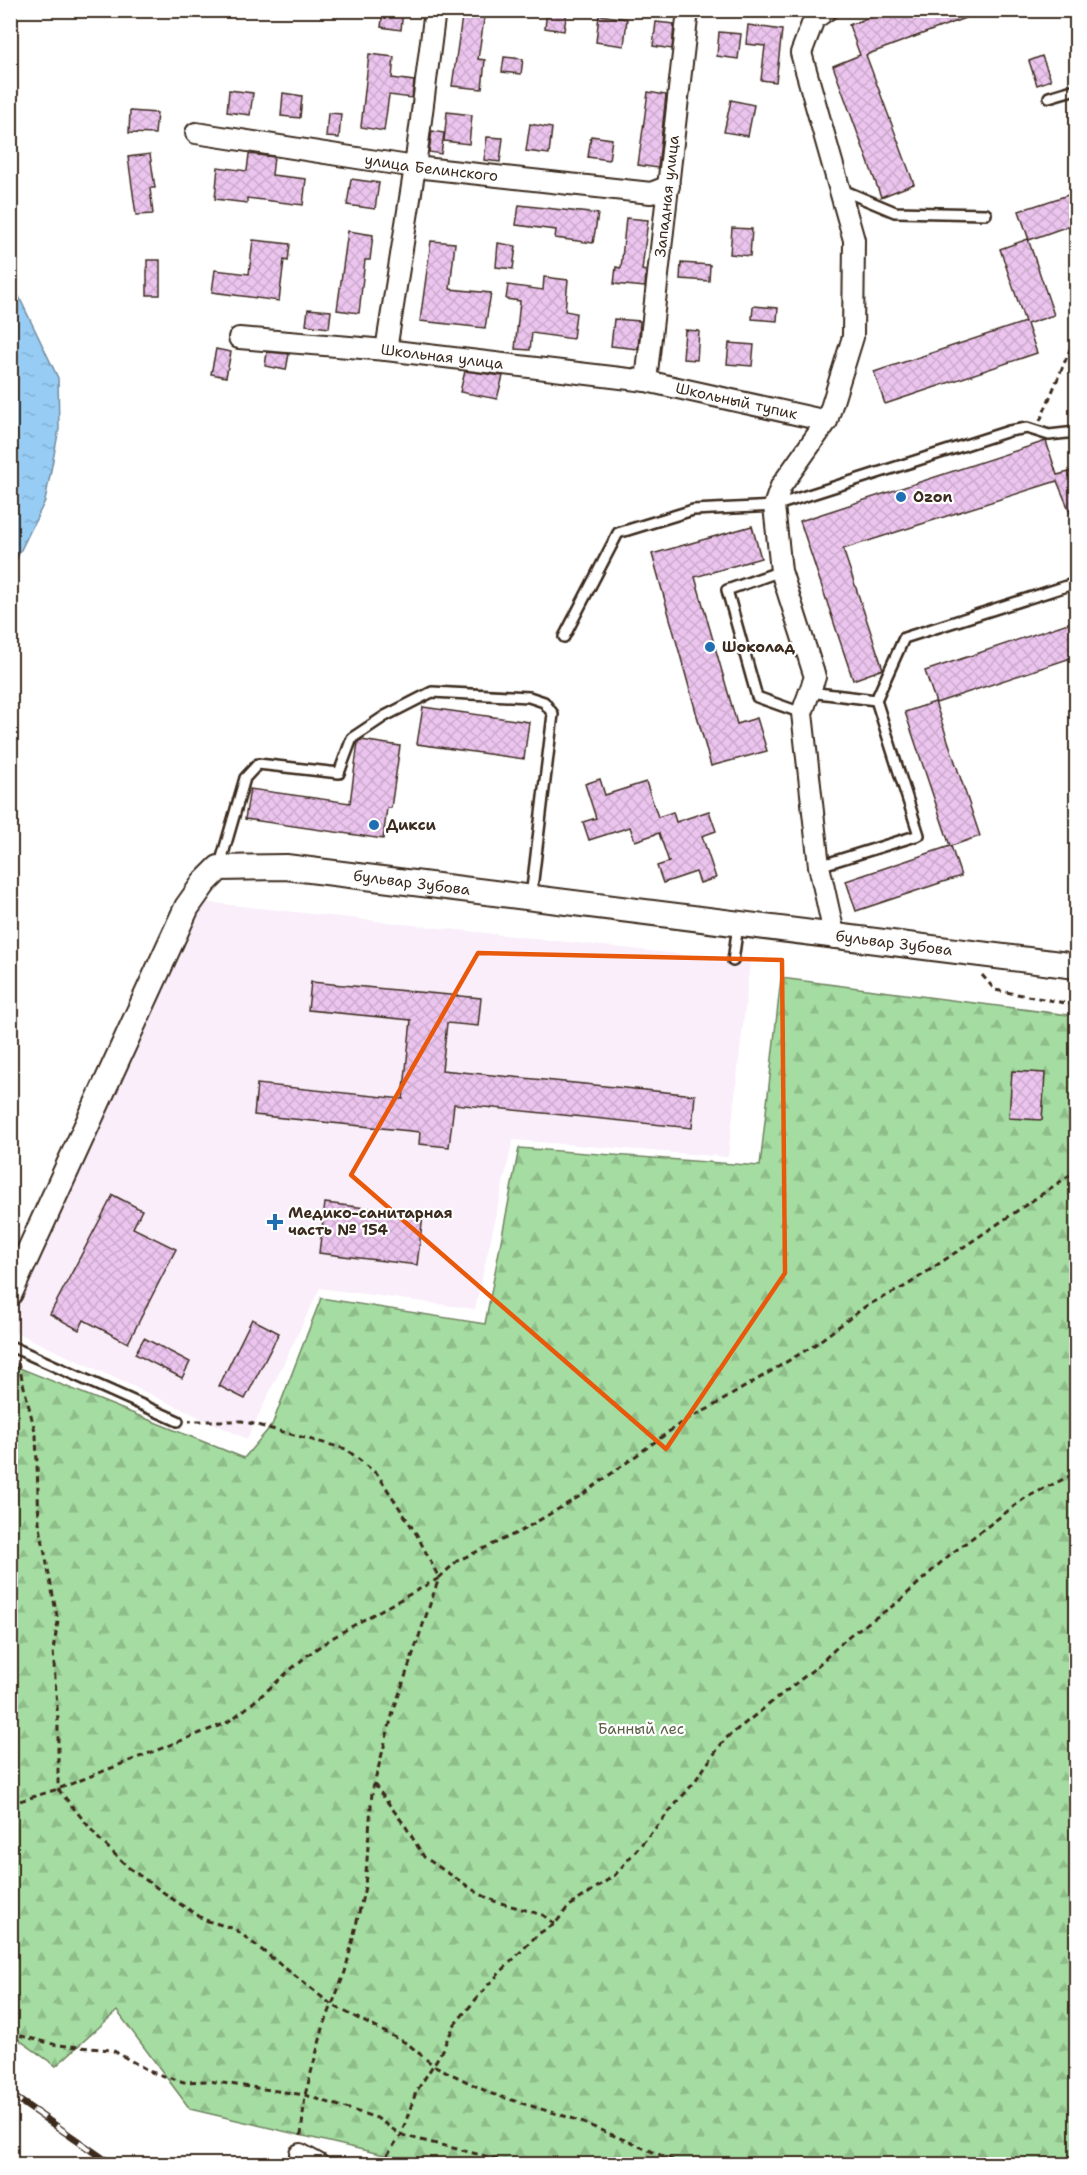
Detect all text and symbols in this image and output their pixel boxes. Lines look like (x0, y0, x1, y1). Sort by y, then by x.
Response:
street label: Западная улица (650, 133, 684, 258)
street label: улица Белинского (363, 149, 499, 186)
street label: Школьная улица (380, 339, 505, 374)
street label: Школьный тупик (674, 378, 799, 424)
place label: Ozon (913, 487, 953, 507)
marker: Ozon (894, 490, 908, 504)
place label: Шоколад (722, 637, 795, 657)
marker: Шоколад (703, 640, 717, 654)
place label: Дикси (386, 815, 436, 835)
marker: Дикси (367, 818, 381, 832)
street label: бульвар Зубова (352, 866, 472, 900)
street label: бульвар Зубова (834, 926, 954, 961)
place label: Медико-санитарная часть № 154 (288, 1203, 453, 1240)
marker: Медико-санитарная часть № 154 (266, 1213, 284, 1231)
park label: Банный лес (598, 1719, 684, 1739)

